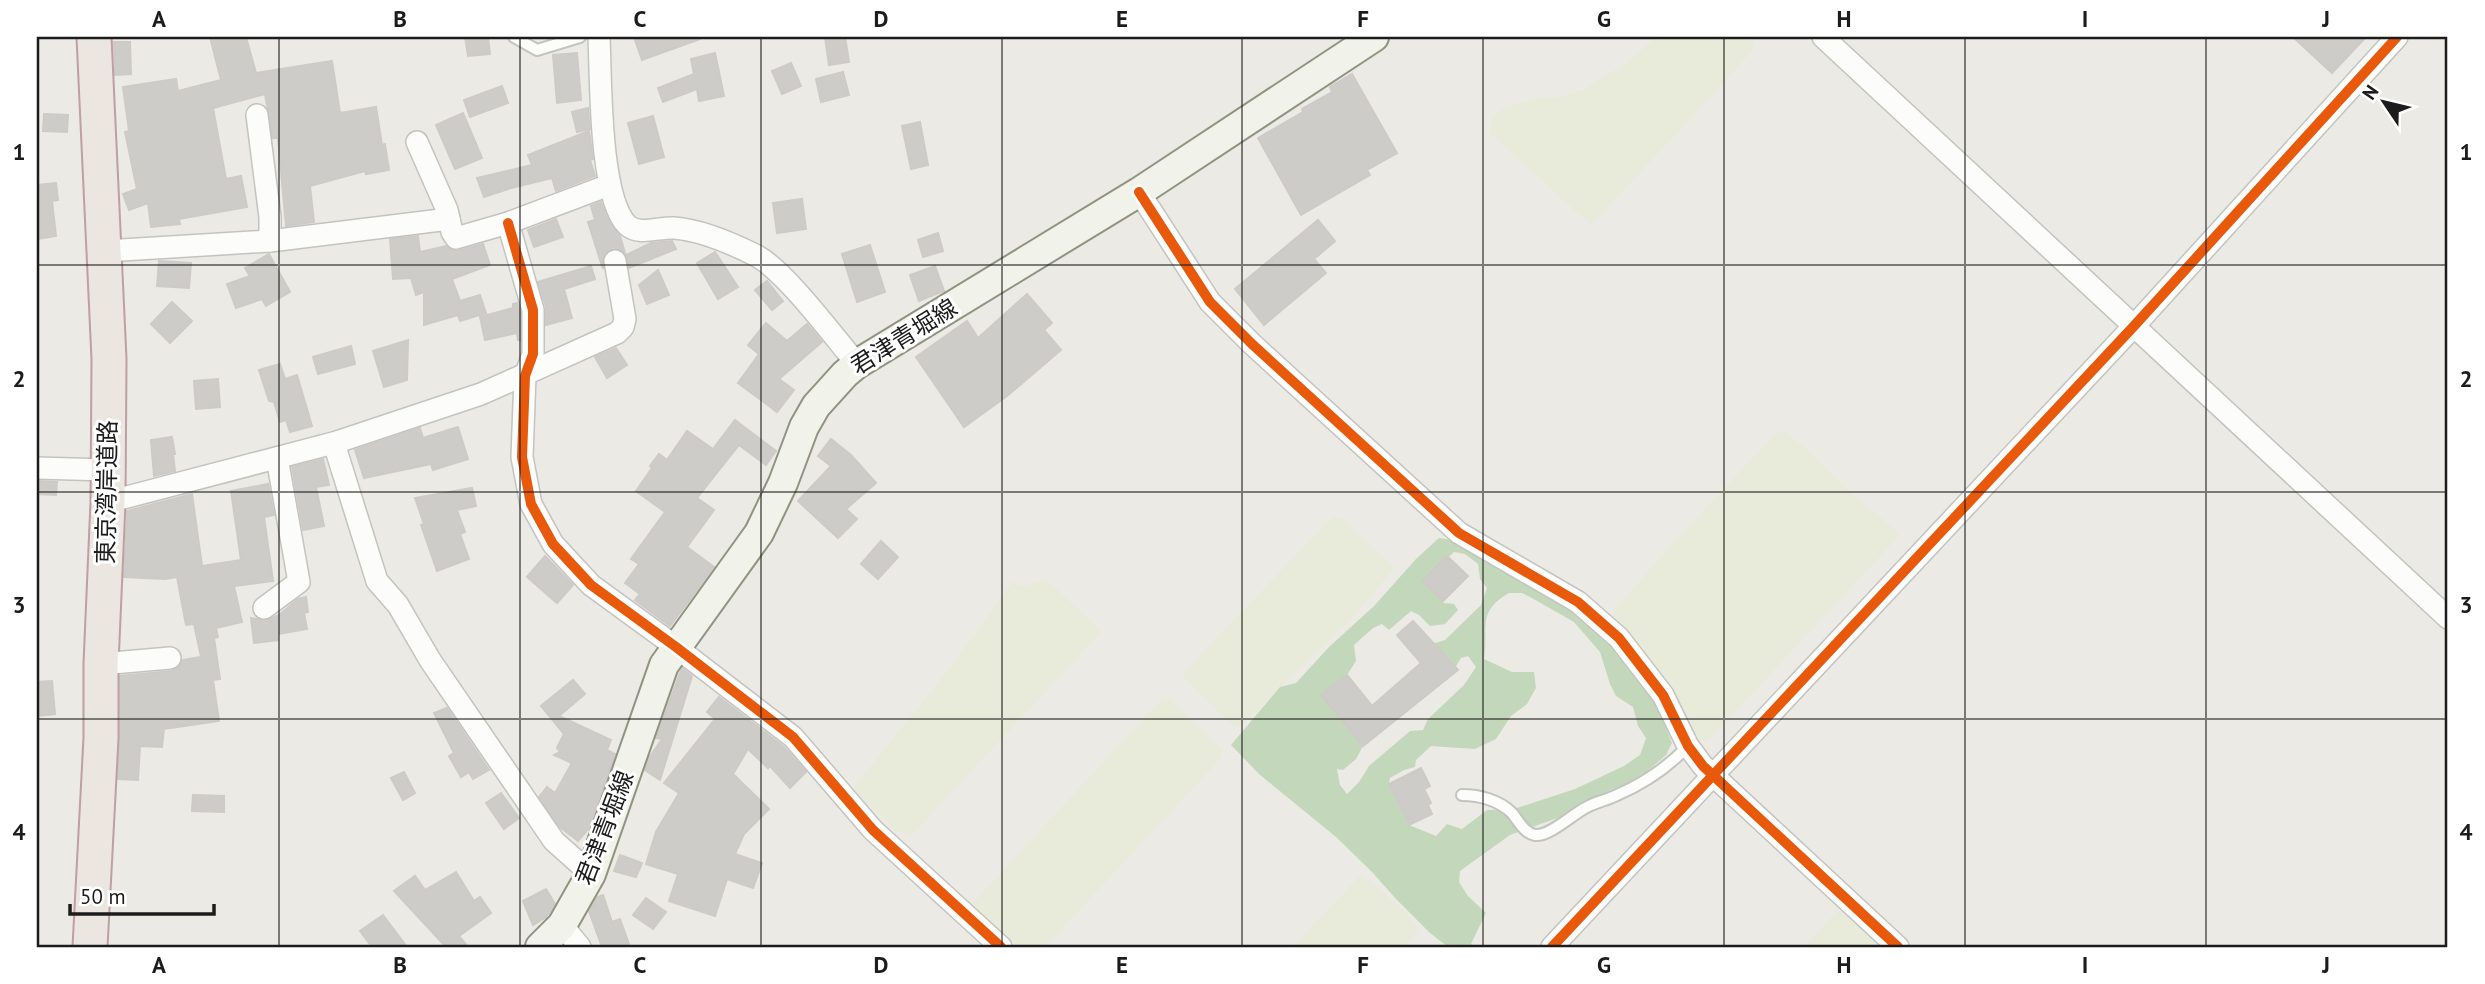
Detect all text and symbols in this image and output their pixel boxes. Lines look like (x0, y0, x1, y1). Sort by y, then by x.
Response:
text: A (152, 4, 166, 33)
text: B (393, 4, 407, 33)
text: C (634, 4, 647, 33)
text: D (874, 4, 888, 33)
text: E (1116, 4, 1128, 33)
text: F (1357, 4, 1369, 33)
text: G (1597, 4, 1611, 33)
text: H (1837, 4, 1851, 33)
text: I (2082, 4, 2088, 33)
text: J (2321, 4, 2330, 33)
north arrow (2348, 66, 2418, 136)
text: N (2357, 80, 2383, 104)
text: 1 (12, 137, 26, 166)
text: 1 (2459, 137, 2473, 166)
street label: 君津青堀線 (845, 292, 963, 382)
text: 2 (12, 364, 26, 393)
text: 2 (2459, 364, 2473, 393)
street label: 東京湾岸道路 (90, 420, 123, 564)
text: 3 (12, 590, 26, 619)
text: 3 (2459, 590, 2473, 619)
street label: 君津青堀線 (569, 766, 641, 889)
text: 4 (12, 817, 26, 846)
text: 4 (2459, 817, 2473, 846)
scale bar (70, 872, 214, 916)
text: 50 m (80, 883, 126, 910)
text: A (152, 950, 166, 979)
text: B (393, 950, 407, 979)
text: C (634, 950, 647, 979)
text: D (874, 950, 888, 979)
text: E (1116, 950, 1128, 979)
text: F (1357, 950, 1369, 979)
text: G (1597, 950, 1611, 979)
text: H (1837, 950, 1851, 979)
text: I (2082, 950, 2088, 979)
text: J (2321, 950, 2330, 979)

